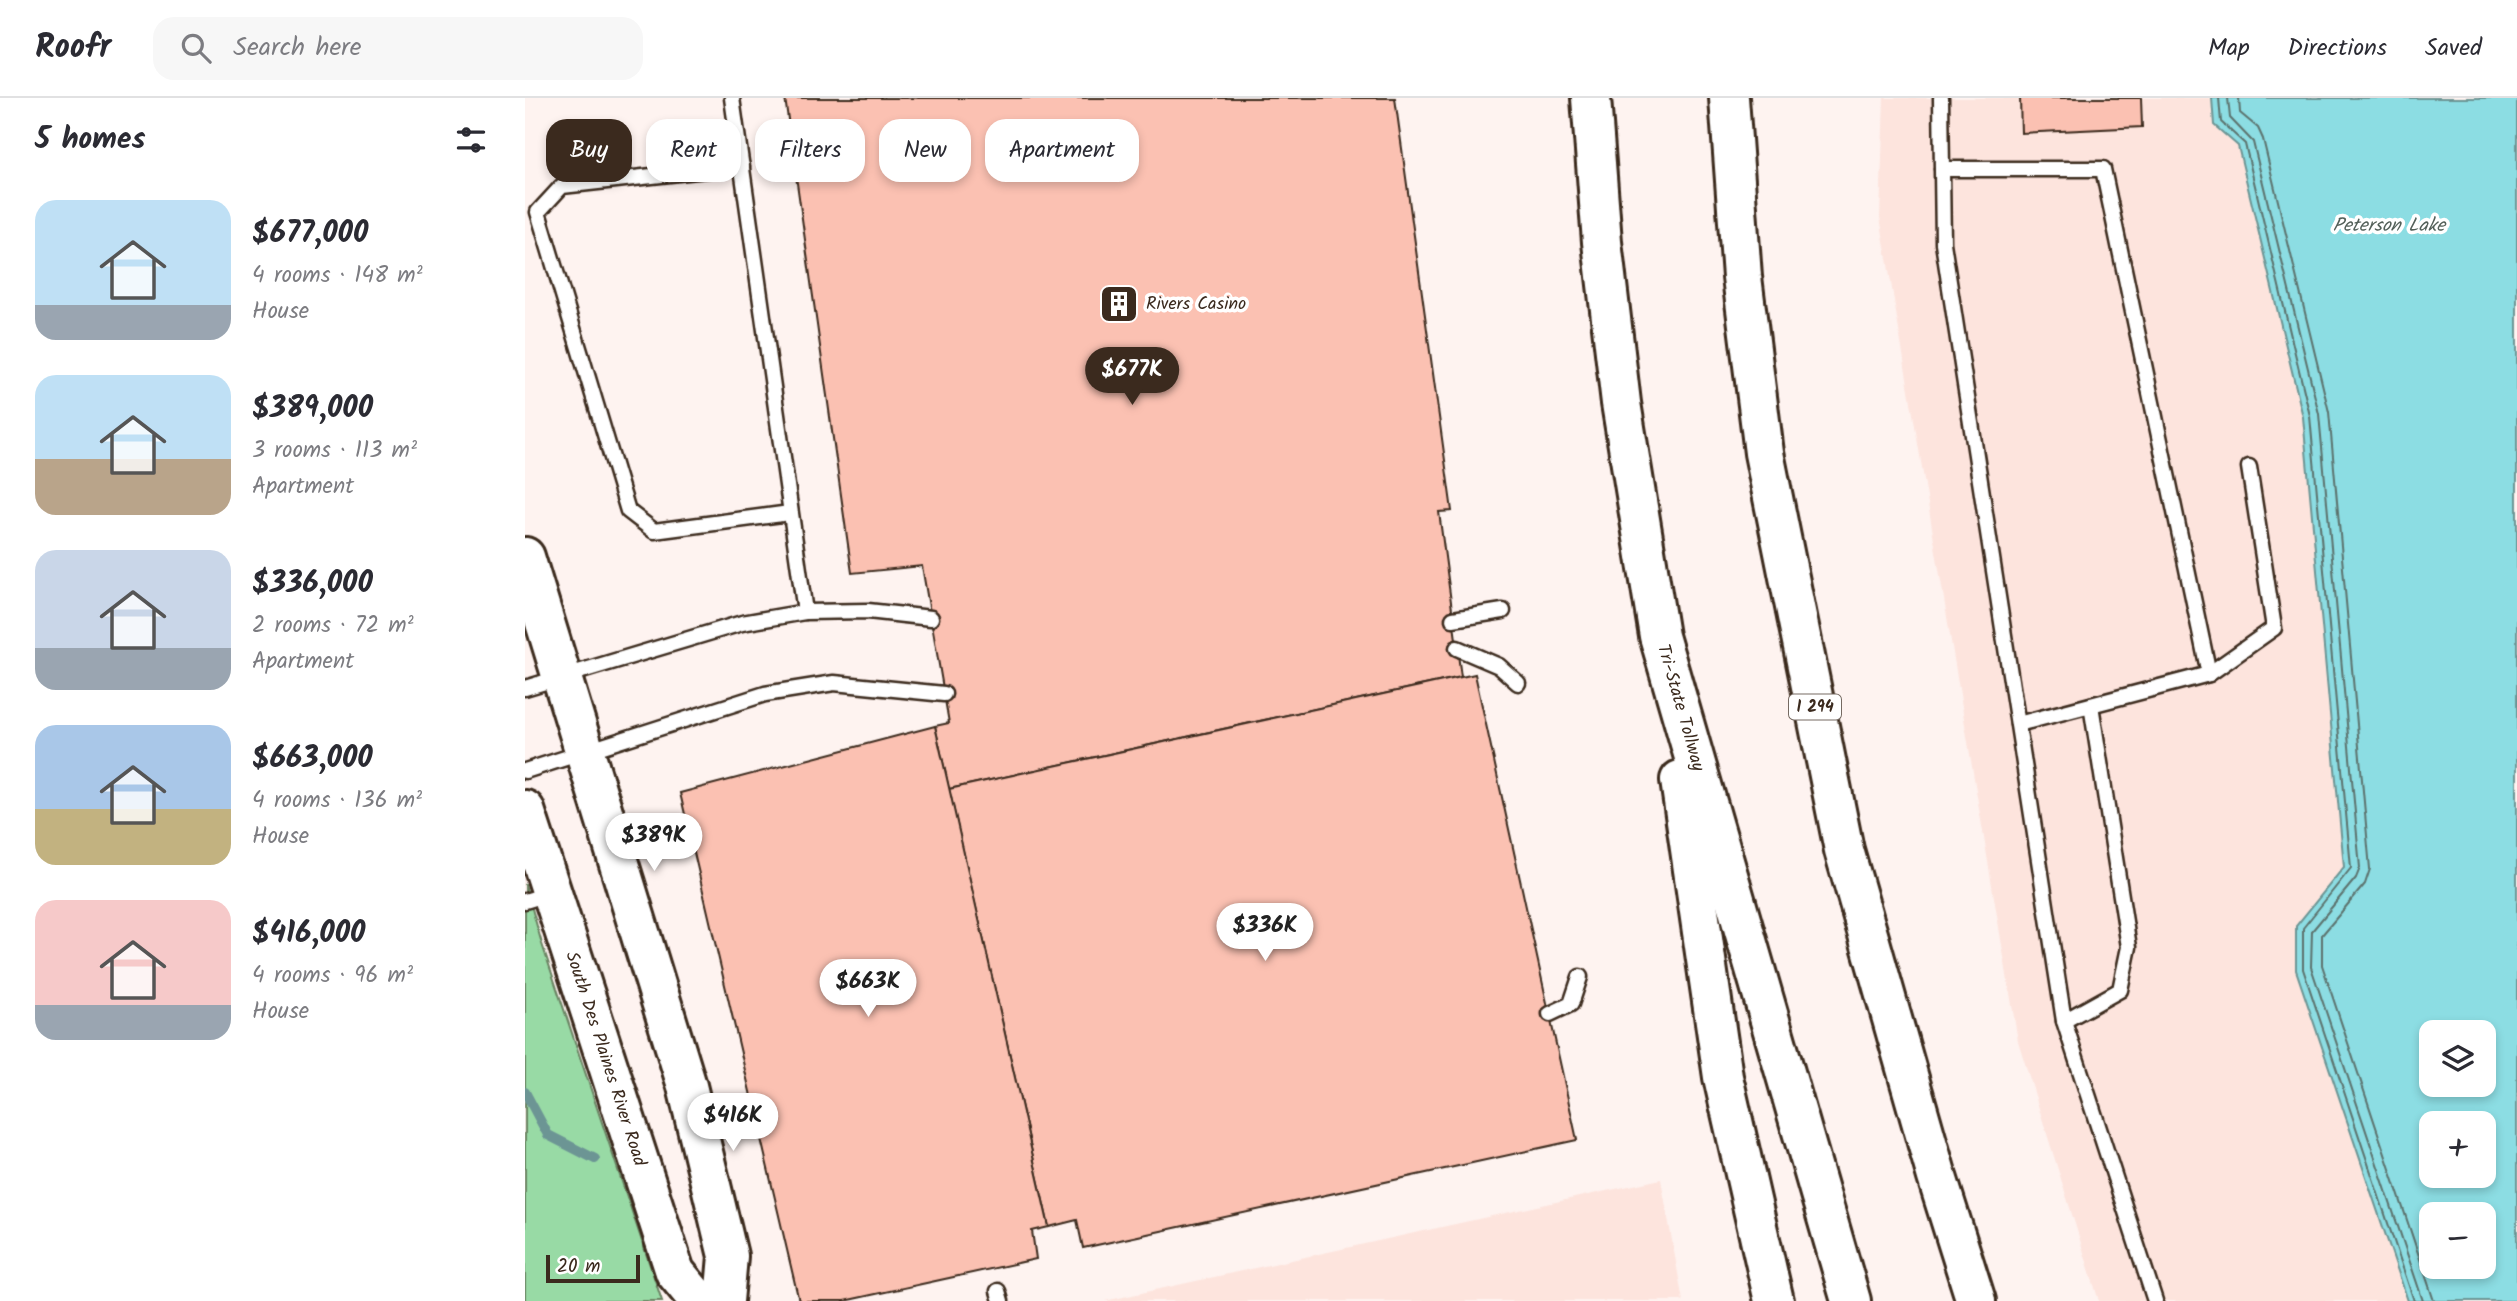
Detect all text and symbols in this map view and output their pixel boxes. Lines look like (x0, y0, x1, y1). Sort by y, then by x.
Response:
search box (153, 17, 643, 80)
text: Roofr (35, 22, 111, 75)
text: Search here (233, 27, 361, 69)
icon: search (177, 29, 215, 67)
text: Map (2208, 29, 2250, 68)
text: Directions (2288, 29, 2387, 68)
text: Saved (2425, 29, 2482, 68)
text: 5 homes (35, 116, 146, 164)
chip: Buy (546, 119, 632, 182)
chip: Rent (646, 119, 741, 182)
chip: Filters (755, 119, 865, 182)
chip: New (879, 119, 971, 182)
chip: Apartment (985, 119, 1139, 182)
icon: filters (452, 121, 490, 159)
text: $677,000 (252, 210, 368, 258)
water label: Peterson Lake (2333, 211, 2448, 241)
icon: home (91, 228, 175, 312)
text: 4 rooms · 148 m² (252, 258, 423, 294)
building icon: Rivers Casino (1098, 283, 1140, 325)
place label: Rivers Casino (1146, 290, 1246, 319)
text: House (252, 294, 309, 330)
pin: $677K (1083, 348, 1181, 407)
text: $677K (1101, 352, 1163, 388)
text: $389,000 (252, 385, 373, 433)
icon: home (91, 403, 175, 487)
text: 3 rooms · 113 m² (252, 433, 417, 469)
text: Apartment (252, 469, 354, 505)
text: $336,000 (252, 560, 373, 608)
icon: home (91, 578, 175, 662)
text: 2 rooms · 72 m² (252, 608, 414, 644)
street label: Tri-State Tollway (1648, 641, 1712, 775)
text: Apartment (252, 644, 354, 680)
road number: I 294 (1789, 694, 1841, 720)
text: $663,000 (252, 735, 373, 783)
icon: home (91, 753, 175, 837)
text: 4 rooms · 136 m² (252, 783, 422, 819)
pin: $389K (605, 814, 703, 873)
text: $389K (621, 818, 687, 854)
text: House (252, 819, 309, 855)
pin: $336K (1216, 904, 1314, 963)
text: $336K (1232, 908, 1298, 944)
text: $416,000 (252, 910, 365, 958)
icon: home (91, 928, 175, 1012)
street label: South Des Plaines River Road (557, 948, 654, 1171)
text: 4 rooms · 96 m² (252, 958, 413, 994)
pin: $663K (819, 960, 917, 1019)
text: $663K (836, 964, 900, 1000)
text: House (252, 994, 309, 1030)
map controls (2419, 1020, 2496, 1279)
button: layers (2419, 1020, 2496, 1097)
pin: $416K (684, 1094, 782, 1153)
text: $416K (703, 1098, 763, 1134)
button: + (2419, 1111, 2496, 1188)
button: − (2419, 1202, 2496, 1279)
scale bar (546, 1252, 641, 1284)
text: 20 m (557, 1252, 600, 1282)

